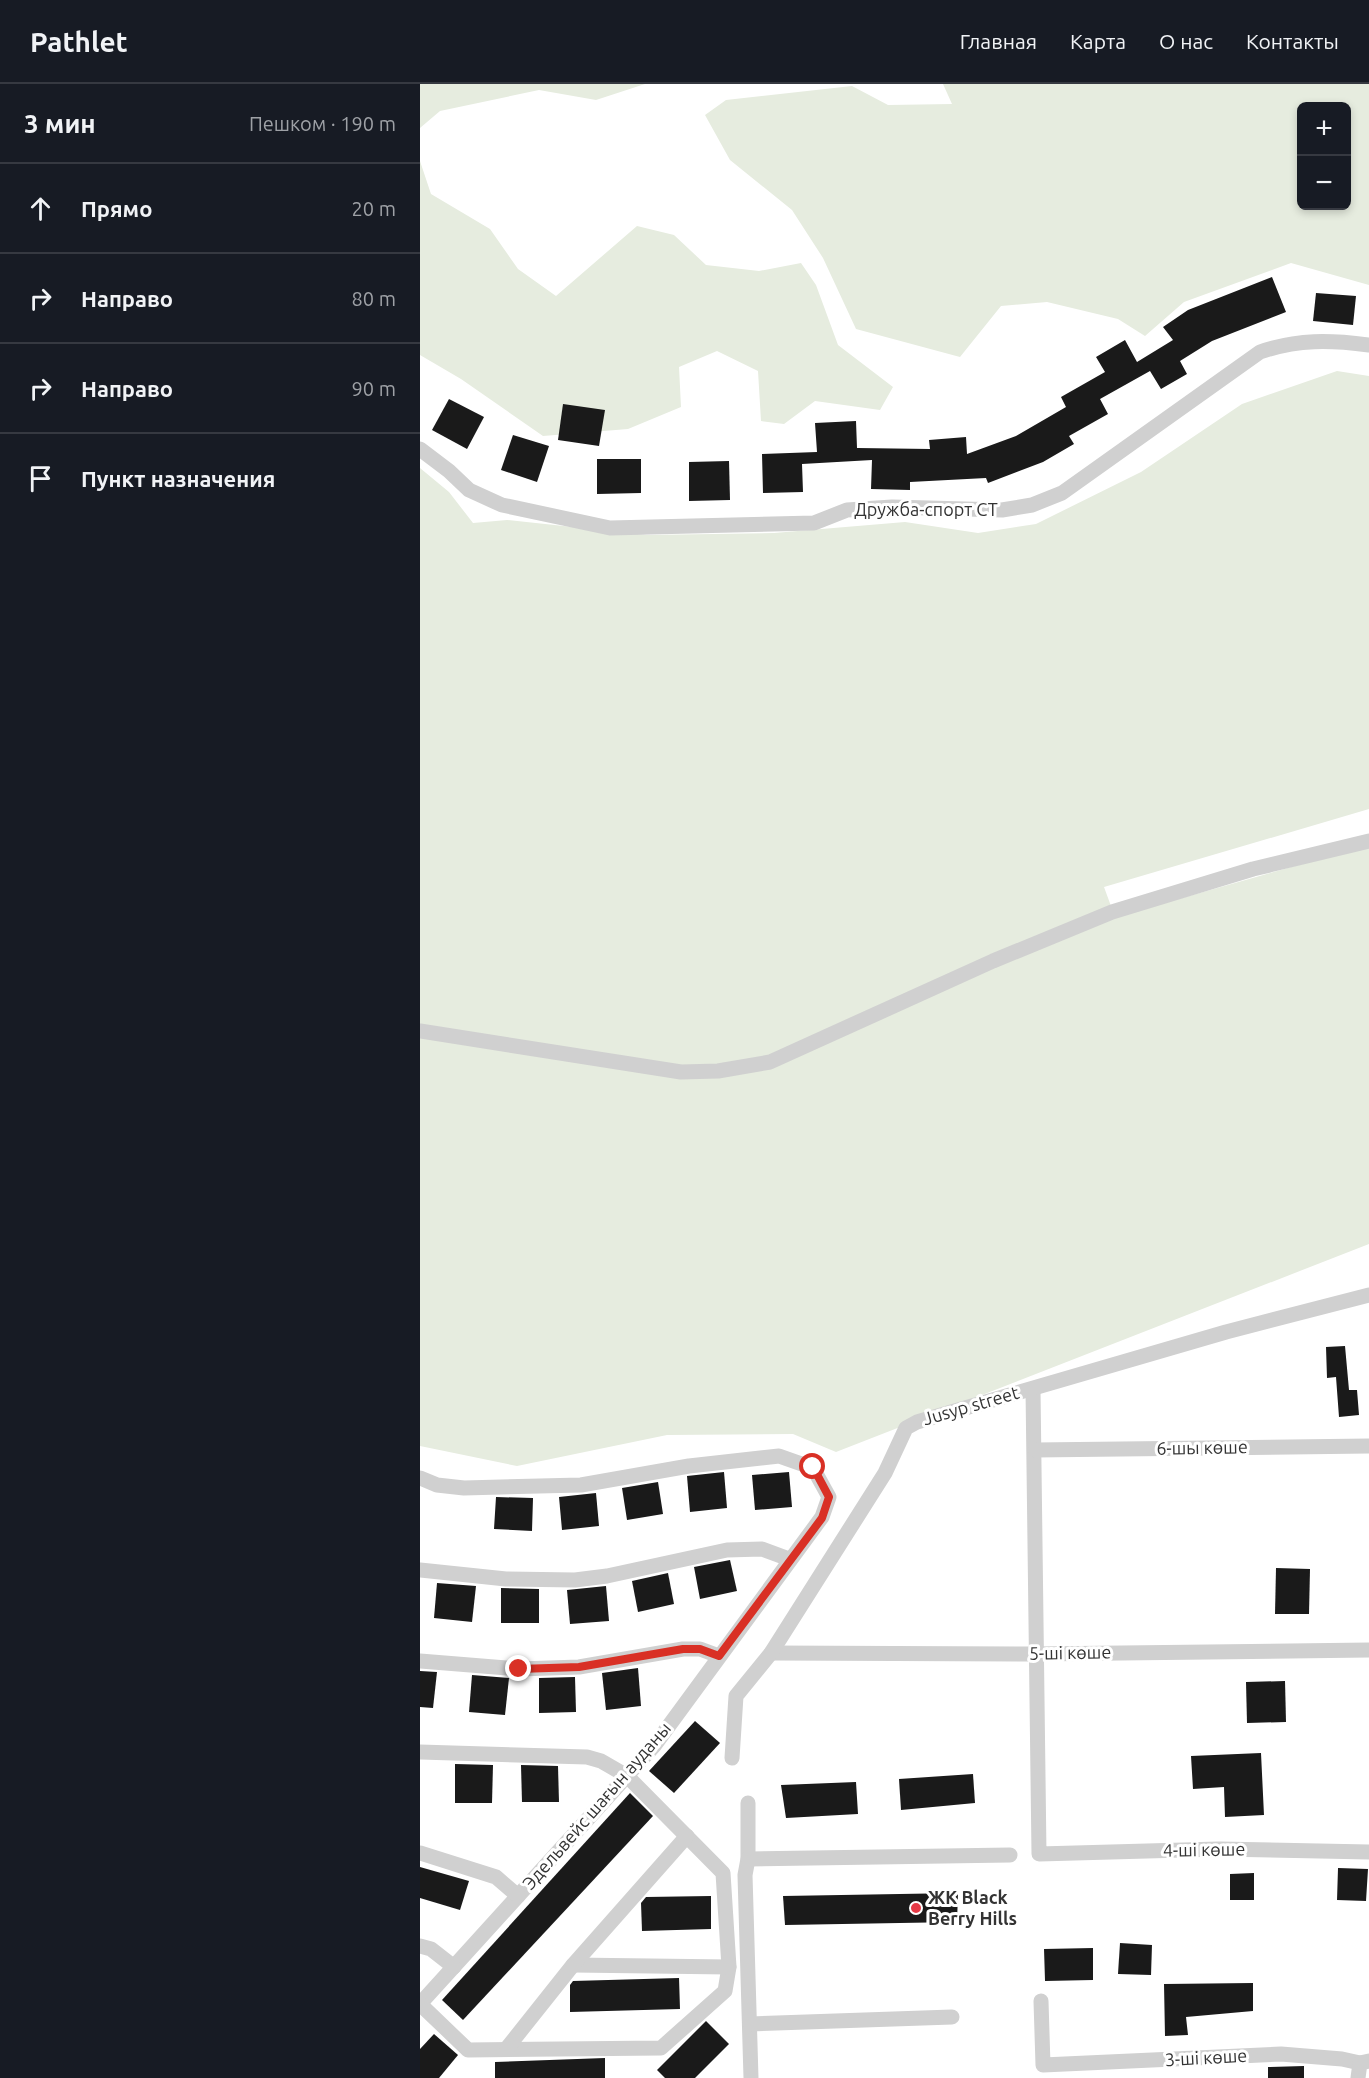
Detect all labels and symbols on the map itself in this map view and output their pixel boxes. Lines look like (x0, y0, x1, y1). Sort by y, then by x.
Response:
street label: Дружба-спорт СТ (854, 499, 998, 519)
street label: Jusyp street (920, 1382, 1021, 1428)
street label: 6-шы көше (1156, 1436, 1248, 1458)
route start (799, 1453, 825, 1479)
street label: 5-ші көше (1029, 1641, 1111, 1663)
route end (505, 1655, 531, 1681)
street label: Эдельвейс шағын ауданы (518, 1718, 674, 1893)
street label: 4-ші көше (1163, 1838, 1245, 1860)
place label: ЖК Black Berry Hills (928, 1887, 1017, 1928)
marker: ЖК Black Berry Hills (909, 1901, 923, 1915)
street label: 3-ші көше (1164, 2045, 1248, 2069)

